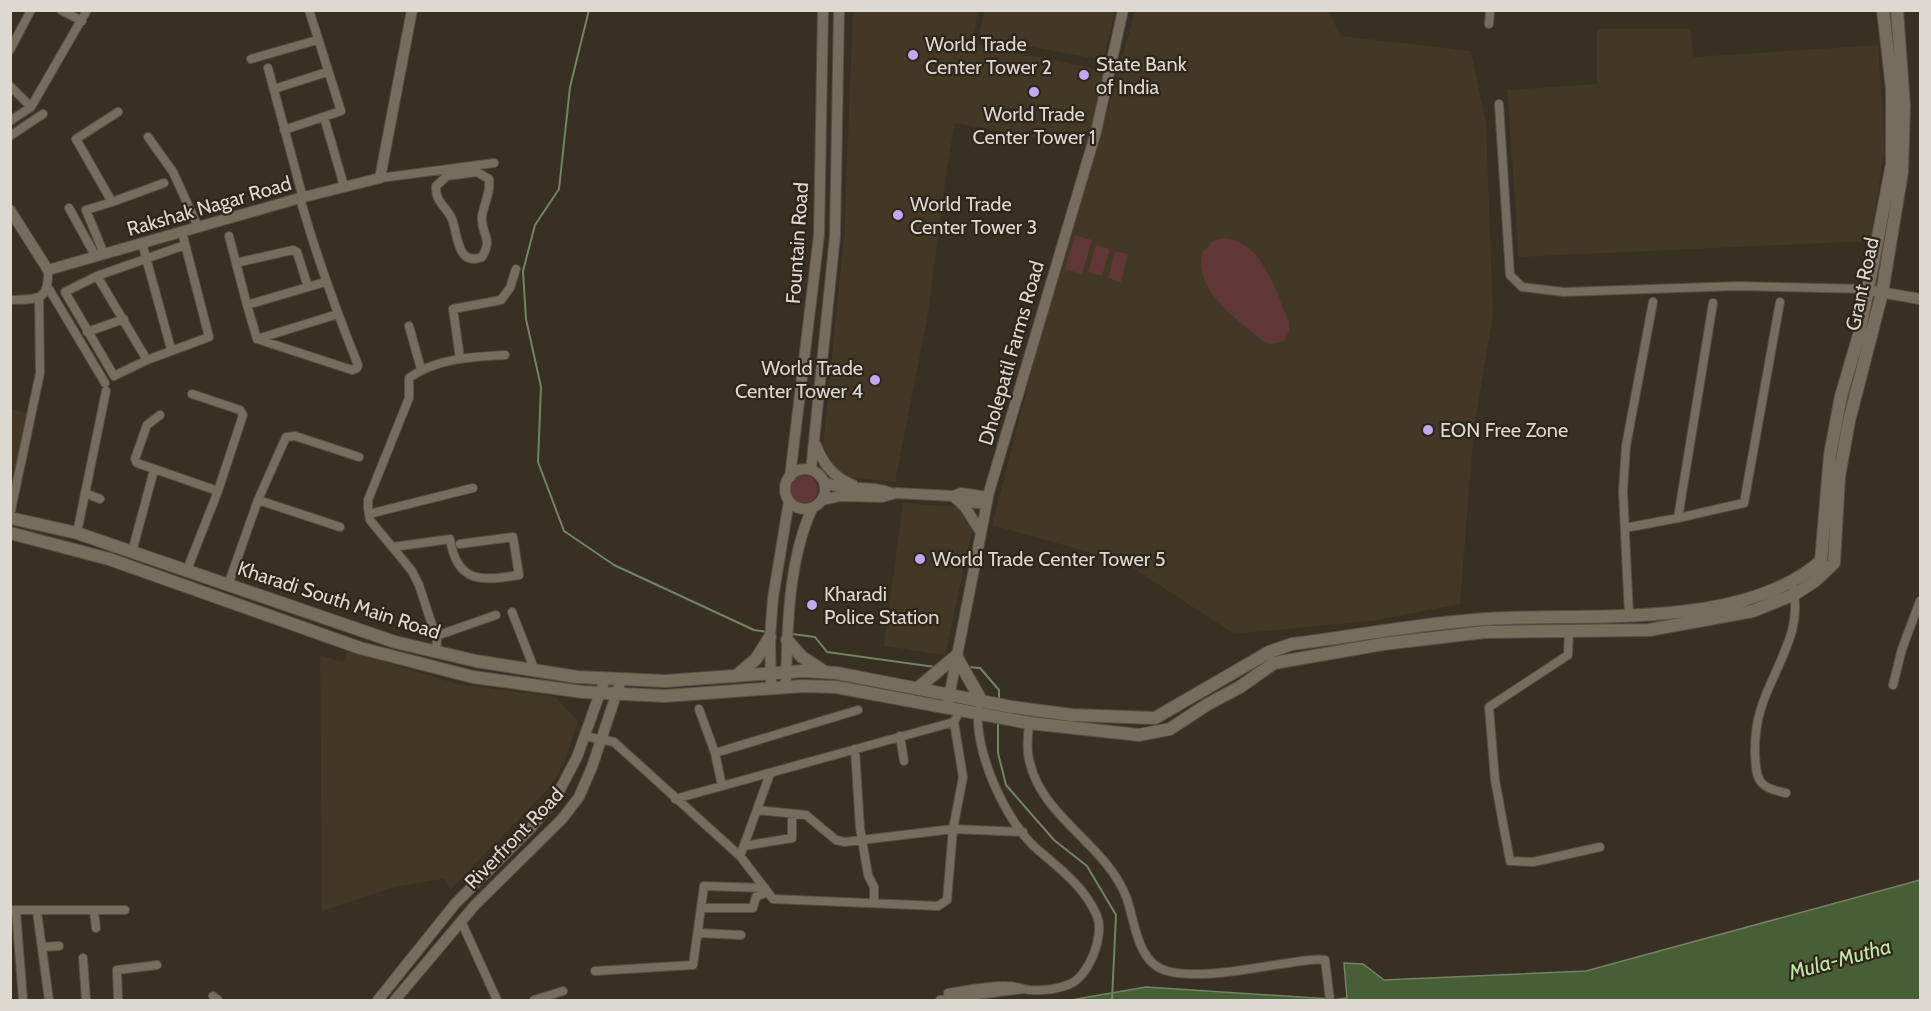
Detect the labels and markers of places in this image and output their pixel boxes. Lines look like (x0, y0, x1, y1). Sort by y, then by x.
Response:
place label: World Trade Center Tower 2 (925, 32, 1052, 79)
marker: World Trade Center Tower 2 (906, 48, 920, 62)
place label: State Bank of India (1096, 52, 1187, 99)
marker: State Bank of India (1077, 68, 1091, 82)
marker: World Trade Center Tower 1 (1027, 85, 1041, 99)
place label: World Trade Center Tower 1 (973, 102, 1095, 149)
place label: World Trade Center Tower 3 (910, 192, 1037, 239)
marker: World Trade Center Tower 3 (891, 208, 905, 222)
place label: World Trade Center Tower 4 (735, 356, 863, 403)
marker: World Trade Center Tower 4 (868, 373, 882, 387)
place label: EON Free Zone (1440, 418, 1568, 442)
marker: EON Free Zone (1421, 423, 1435, 437)
place label: World Trade Center Tower 5 (932, 547, 1165, 571)
marker: World Trade Center Tower 5 (913, 552, 927, 566)
place label: Kharadi Police Station (824, 582, 940, 629)
marker: Kharadi Police Station (805, 598, 819, 612)

